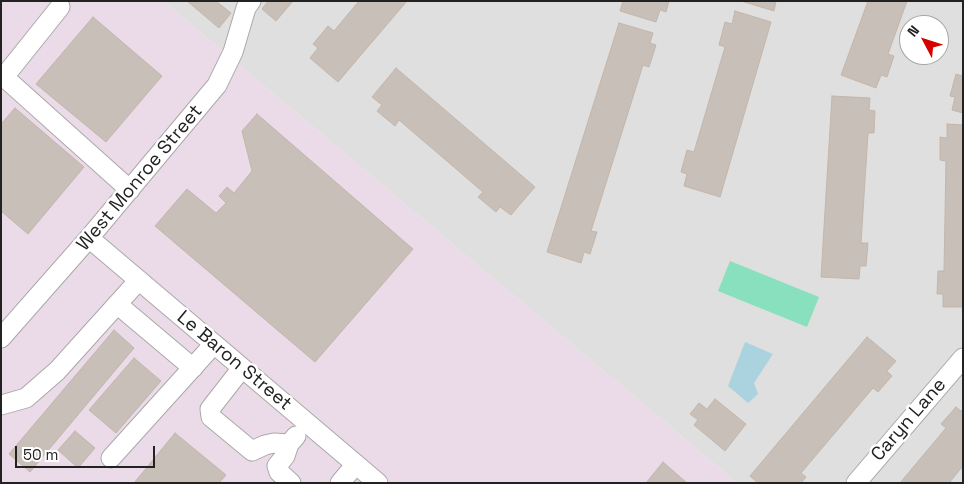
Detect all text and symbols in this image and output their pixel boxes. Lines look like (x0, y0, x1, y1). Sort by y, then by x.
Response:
north arrow (899, 15, 949, 65)
text: N (903, 22, 923, 40)
street label: West Monroe Street (72, 100, 208, 256)
street label: Le Baron Street (172, 306, 296, 416)
street label: Caryn Lane (867, 374, 951, 466)
scale bar (18, 436, 158, 468)
text: 50 m (23, 445, 58, 464)

